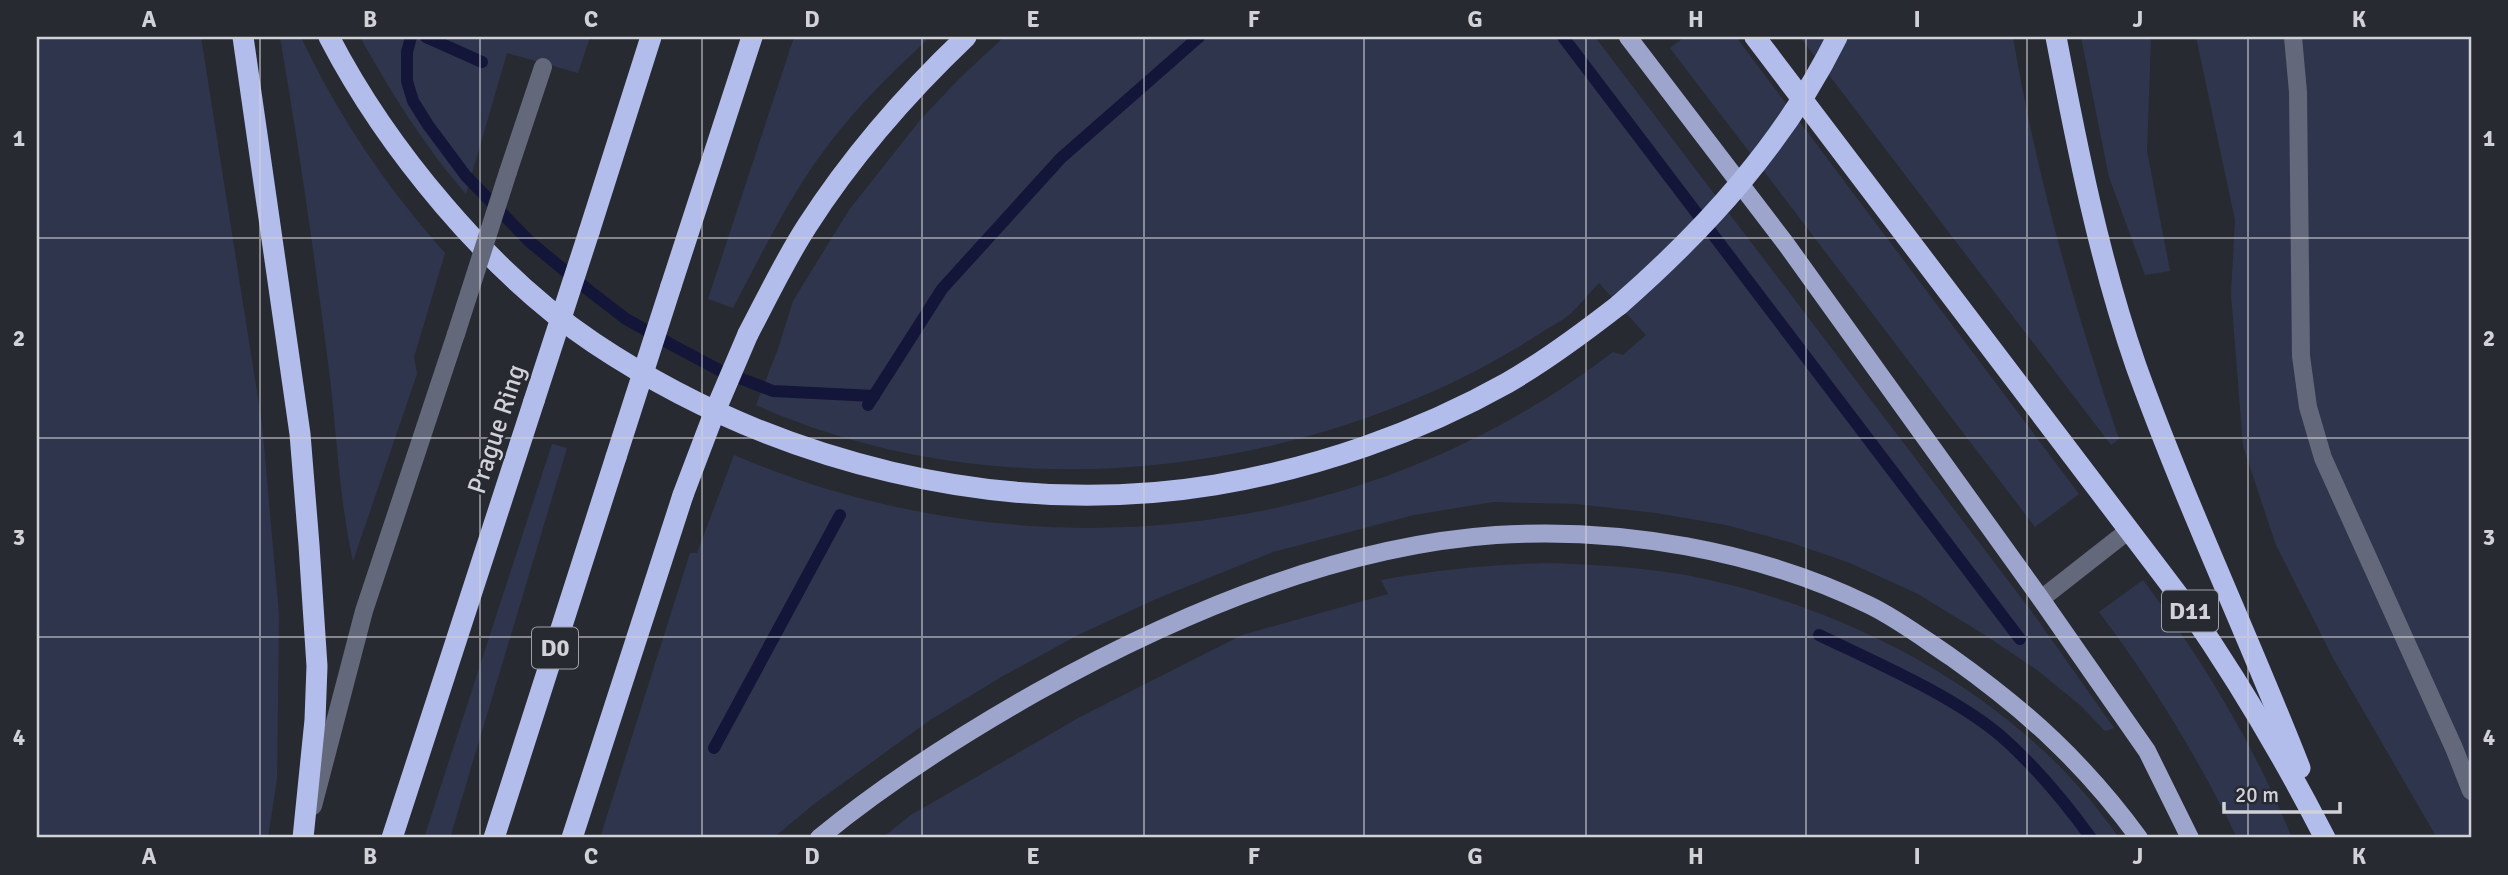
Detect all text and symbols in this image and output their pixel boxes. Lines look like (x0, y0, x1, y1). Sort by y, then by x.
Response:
text: A (142, 5, 157, 34)
text: B (363, 5, 377, 34)
text: C (584, 5, 598, 34)
text: D (804, 5, 820, 34)
text: E (1026, 5, 1040, 34)
text: F (1248, 5, 1260, 34)
text: G (1467, 5, 1483, 34)
text: H (1688, 5, 1704, 34)
text: I (1913, 5, 1921, 34)
text: J (2133, 5, 2143, 34)
text: K (2352, 5, 2367, 34)
text: 1 (13, 124, 25, 153)
text: 1 (2483, 124, 2495, 153)
text: 2 (13, 324, 25, 353)
text: 2 (2483, 324, 2495, 353)
street label: Prague Ring (461, 361, 533, 498)
text: 3 (13, 523, 25, 552)
text: 3 (2483, 523, 2495, 552)
road number: D11 (2162, 590, 2218, 632)
road number: D0 (532, 628, 578, 668)
text: 4 (13, 723, 25, 752)
text: 4 (2483, 723, 2495, 752)
scale bar (2224, 770, 2340, 814)
text: 20 m (2235, 782, 2279, 808)
text: A (142, 842, 157, 871)
text: B (363, 842, 377, 871)
text: C (584, 842, 598, 871)
text: D (804, 842, 820, 871)
text: E (1026, 842, 1040, 871)
text: F (1248, 842, 1260, 871)
text: G (1467, 842, 1483, 871)
text: H (1688, 842, 1704, 871)
text: I (1913, 842, 1921, 871)
text: J (2133, 842, 2143, 871)
text: K (2352, 842, 2367, 871)

